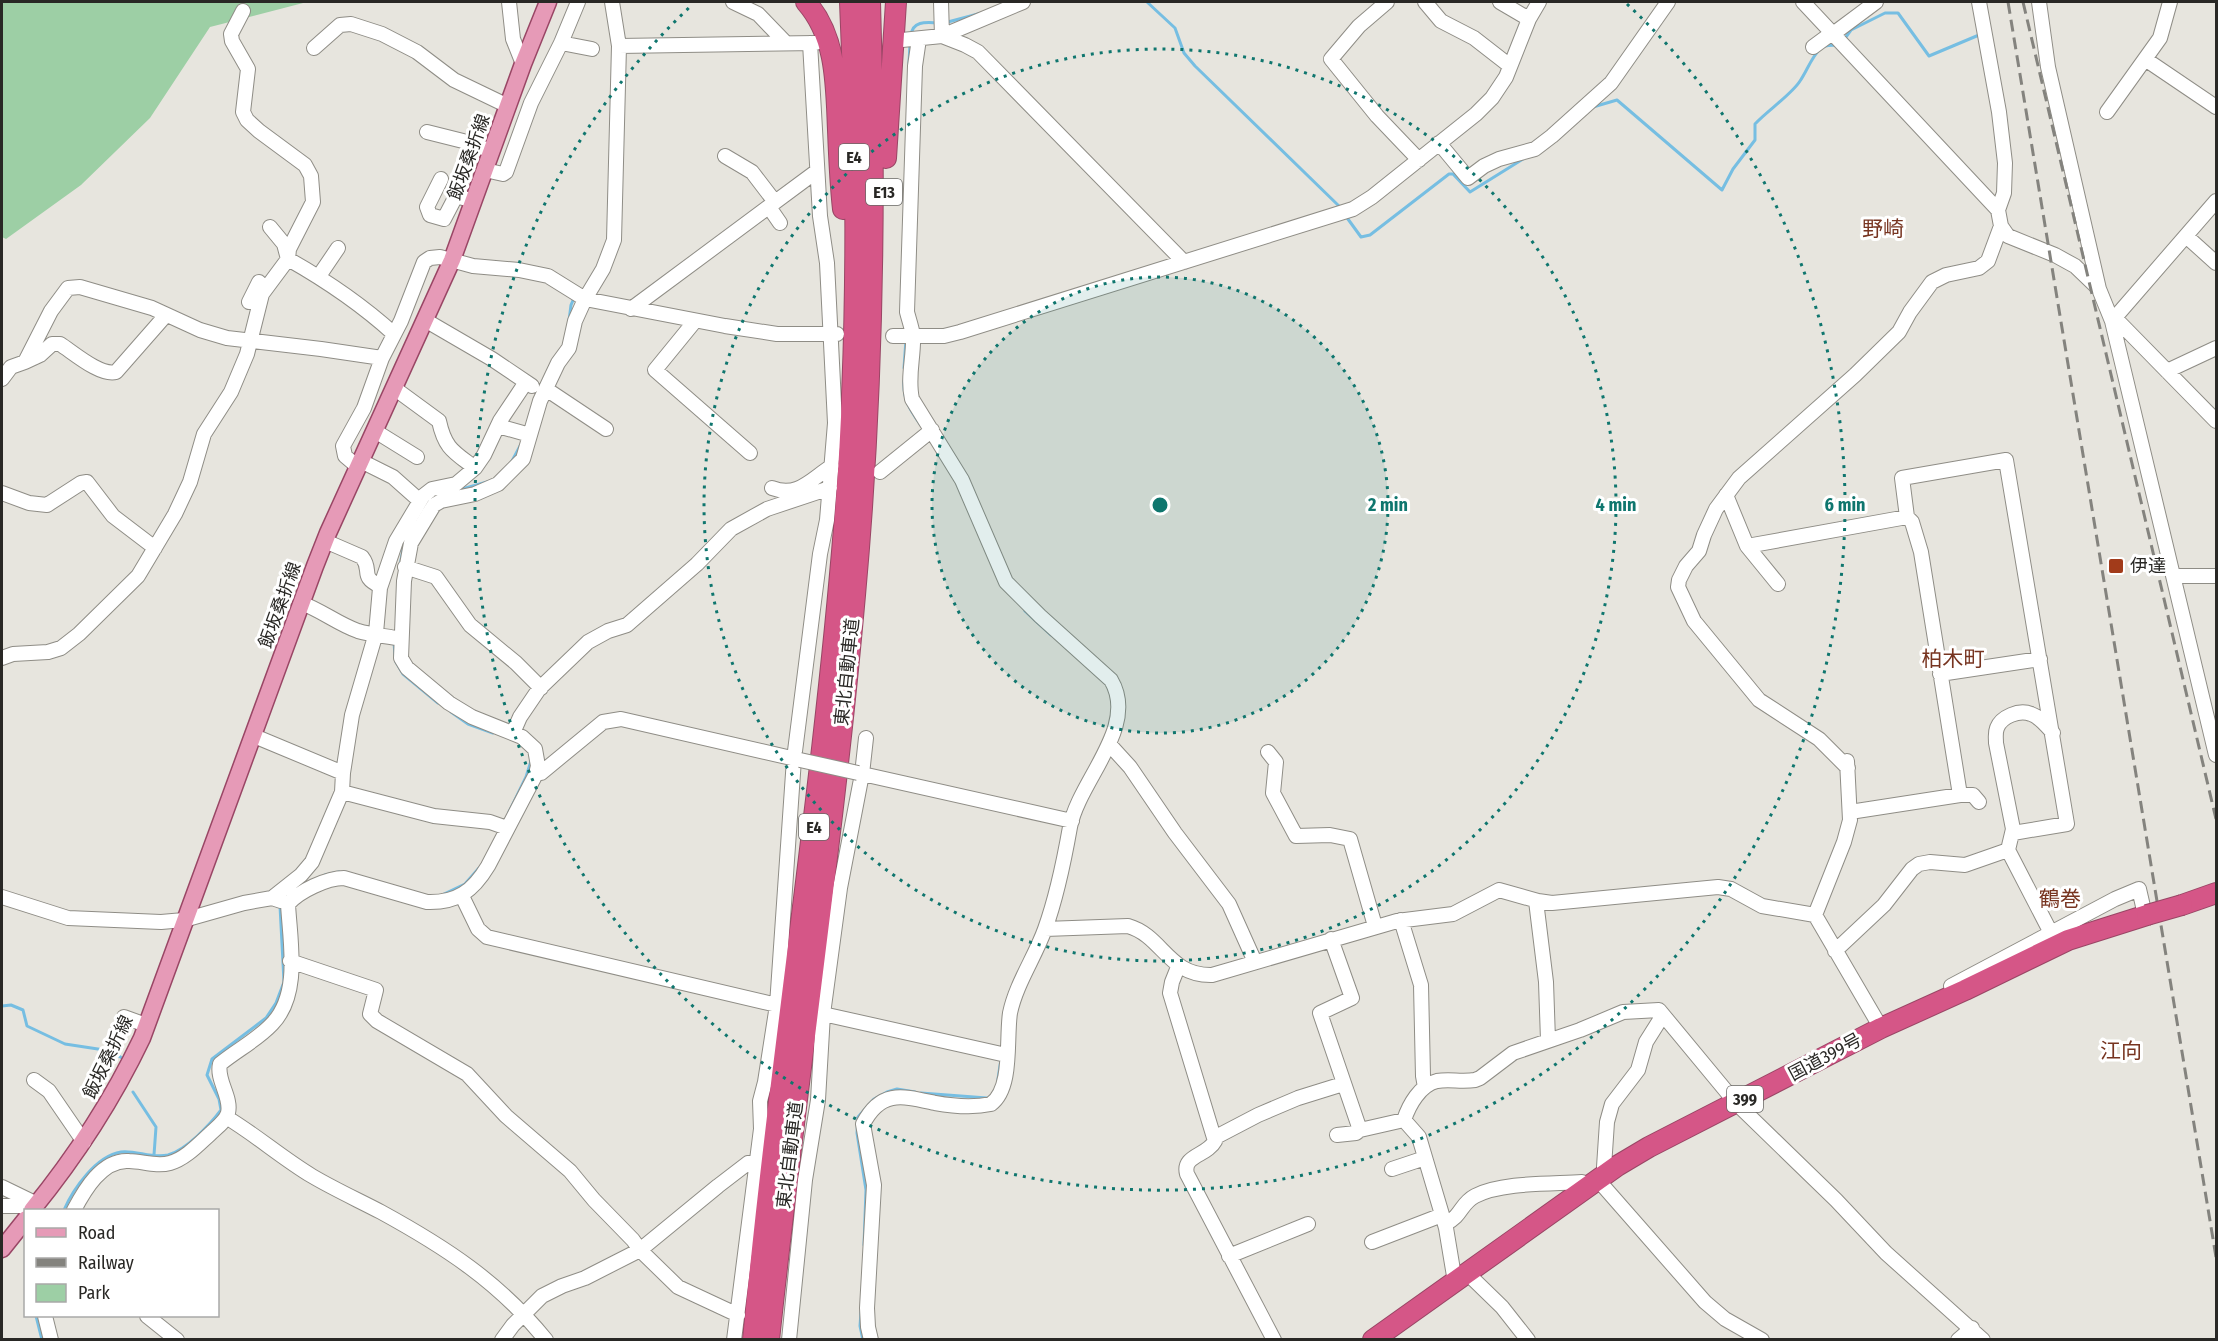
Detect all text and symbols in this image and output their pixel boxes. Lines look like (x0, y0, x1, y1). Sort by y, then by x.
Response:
street label: 飯坂桑折線 (443, 111, 495, 203)
road number: E4 (839, 144, 869, 170)
road number: E13 (866, 179, 902, 205)
district label: 野崎 (1862, 216, 1904, 242)
text: 2 min (1367, 494, 1408, 516)
text: 4 min (1596, 494, 1636, 516)
text: 6 min (1825, 494, 1866, 516)
centre of rings (1150, 495, 1170, 515)
place label: 伊達 (2130, 555, 2166, 577)
marker: 伊達 (2107, 557, 2125, 575)
street label: 飯坂桑折線 (254, 559, 306, 651)
street label: 東北自動車道 (830, 617, 864, 727)
district label: 柏木町 (1922, 646, 1985, 672)
road number: E4 (799, 814, 829, 840)
district label: 鶴巻 (2039, 886, 2081, 912)
street label: 飯坂桑折線 (78, 1012, 138, 1102)
street label: 国道399号 (1785, 1029, 1865, 1085)
district label: 江向 (2100, 1038, 2142, 1064)
road number: 399 (1727, 1086, 1763, 1112)
street label: 東北自動車道 (773, 1100, 807, 1210)
legend (24, 1209, 219, 1317)
text: Road (78, 1222, 115, 1244)
text: Railway (78, 1252, 134, 1274)
text: Park (78, 1282, 111, 1304)

